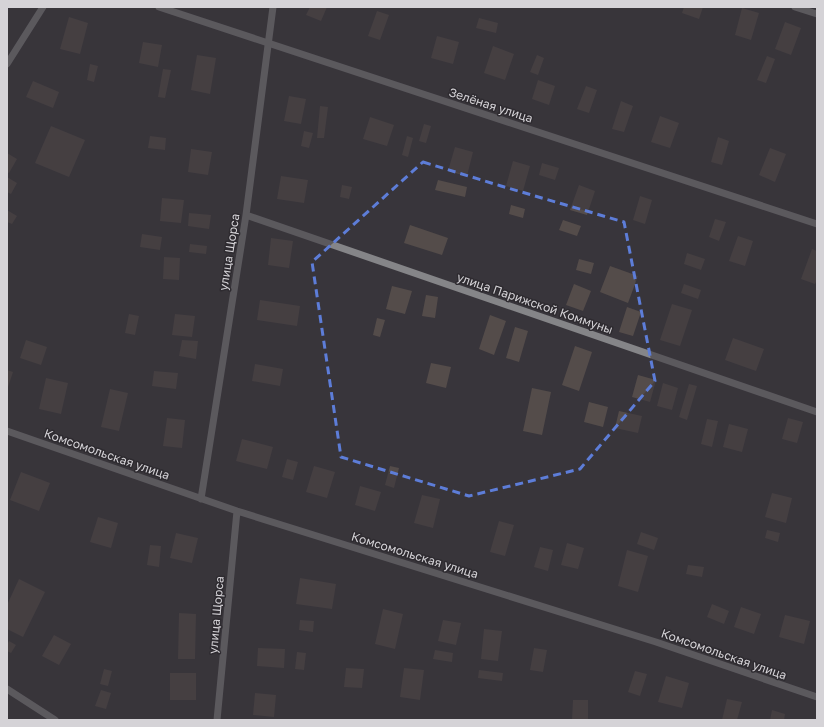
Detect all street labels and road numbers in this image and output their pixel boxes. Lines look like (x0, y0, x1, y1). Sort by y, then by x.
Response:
street label: Зелёная улица (447, 84, 535, 126)
street label: улица Щорса (215, 212, 243, 292)
street label: улица Парижской Коммуны (455, 269, 615, 337)
street label: Комсомольская улица (42, 425, 172, 483)
street label: Комсомольская улица (350, 529, 480, 581)
street label: улица Щорса (205, 576, 227, 654)
street label: Комсомольская улица (659, 625, 789, 683)

